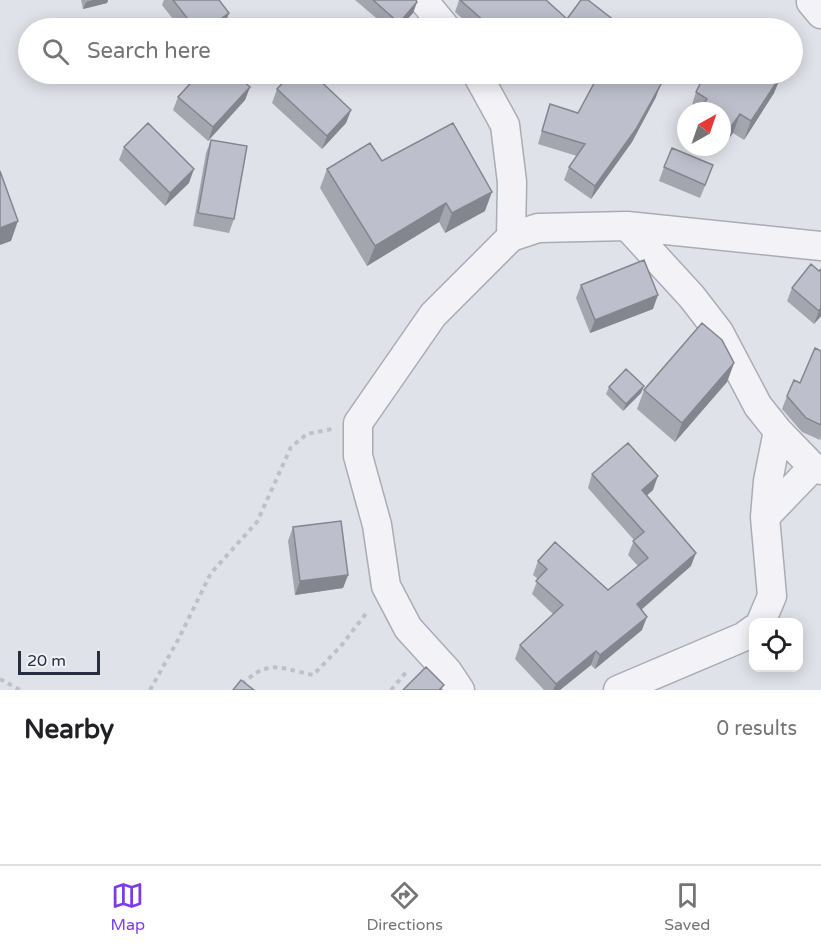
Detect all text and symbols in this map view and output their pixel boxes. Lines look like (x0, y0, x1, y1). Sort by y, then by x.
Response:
search box (18, 18, 803, 84)
icon: search (39, 35, 72, 68)
text: Search here (87, 38, 211, 64)
north arrow (677, 102, 731, 156)
map controls (749, 618, 803, 672)
button: locate (749, 618, 803, 672)
scale bar (18, 648, 100, 676)
text: 20 m (27, 651, 66, 671)
text: Nearby (24, 714, 114, 745)
text: 0 results (717, 717, 797, 741)
tab: Map (111, 879, 145, 935)
tab: Directions (366, 879, 443, 935)
tab: Saved (664, 879, 710, 935)

